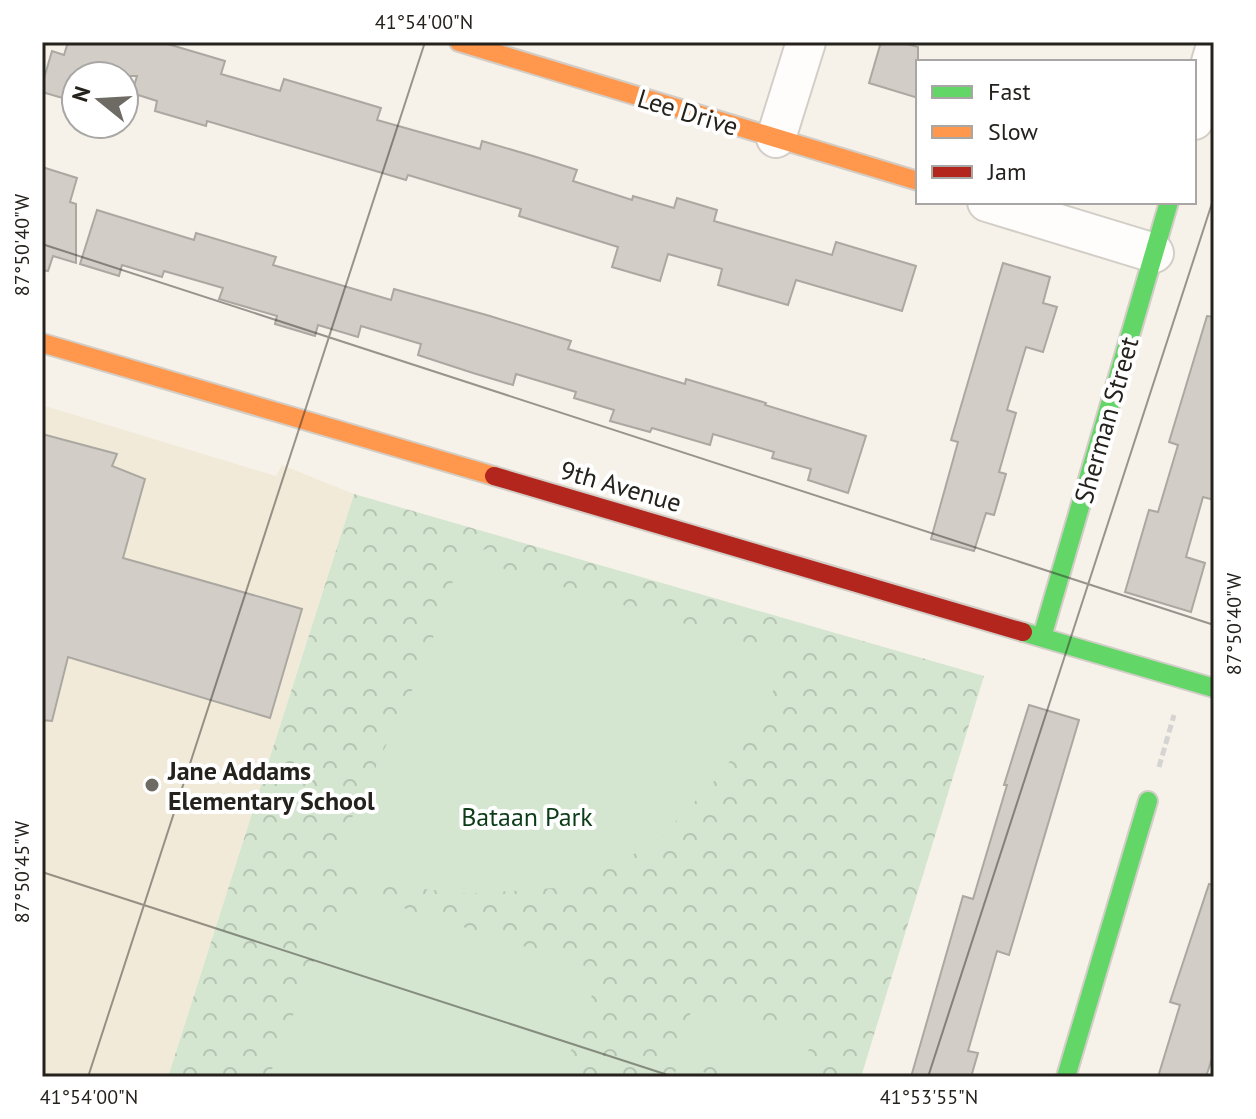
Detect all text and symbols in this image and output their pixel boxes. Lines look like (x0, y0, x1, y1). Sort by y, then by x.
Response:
text: 41°54'00"N (375, 9, 473, 35)
north arrow (60, 60, 140, 140)
legend (916, 60, 1196, 204)
text: Fast (988, 76, 1031, 107)
street label: Lee Drive (634, 81, 742, 143)
text: N (65, 83, 97, 105)
text: Slow (988, 116, 1038, 147)
text: Jam (987, 156, 1026, 187)
text: 87°50'40"W (9, 193, 35, 296)
street label: Sherman Street (1066, 333, 1146, 507)
street label: 9th Avenue (557, 453, 685, 519)
text: 87°50'40"W (1221, 572, 1247, 675)
place label: Jane Addams Elementary School (167, 754, 375, 817)
marker: Jane Addams Elementary School (143, 776, 161, 794)
park label: Bataan Park (461, 800, 593, 833)
text: 87°50'45"W (9, 820, 35, 923)
text: 41°54'00"N (40, 1084, 138, 1110)
text: 41°53'55"N (880, 1084, 978, 1110)

